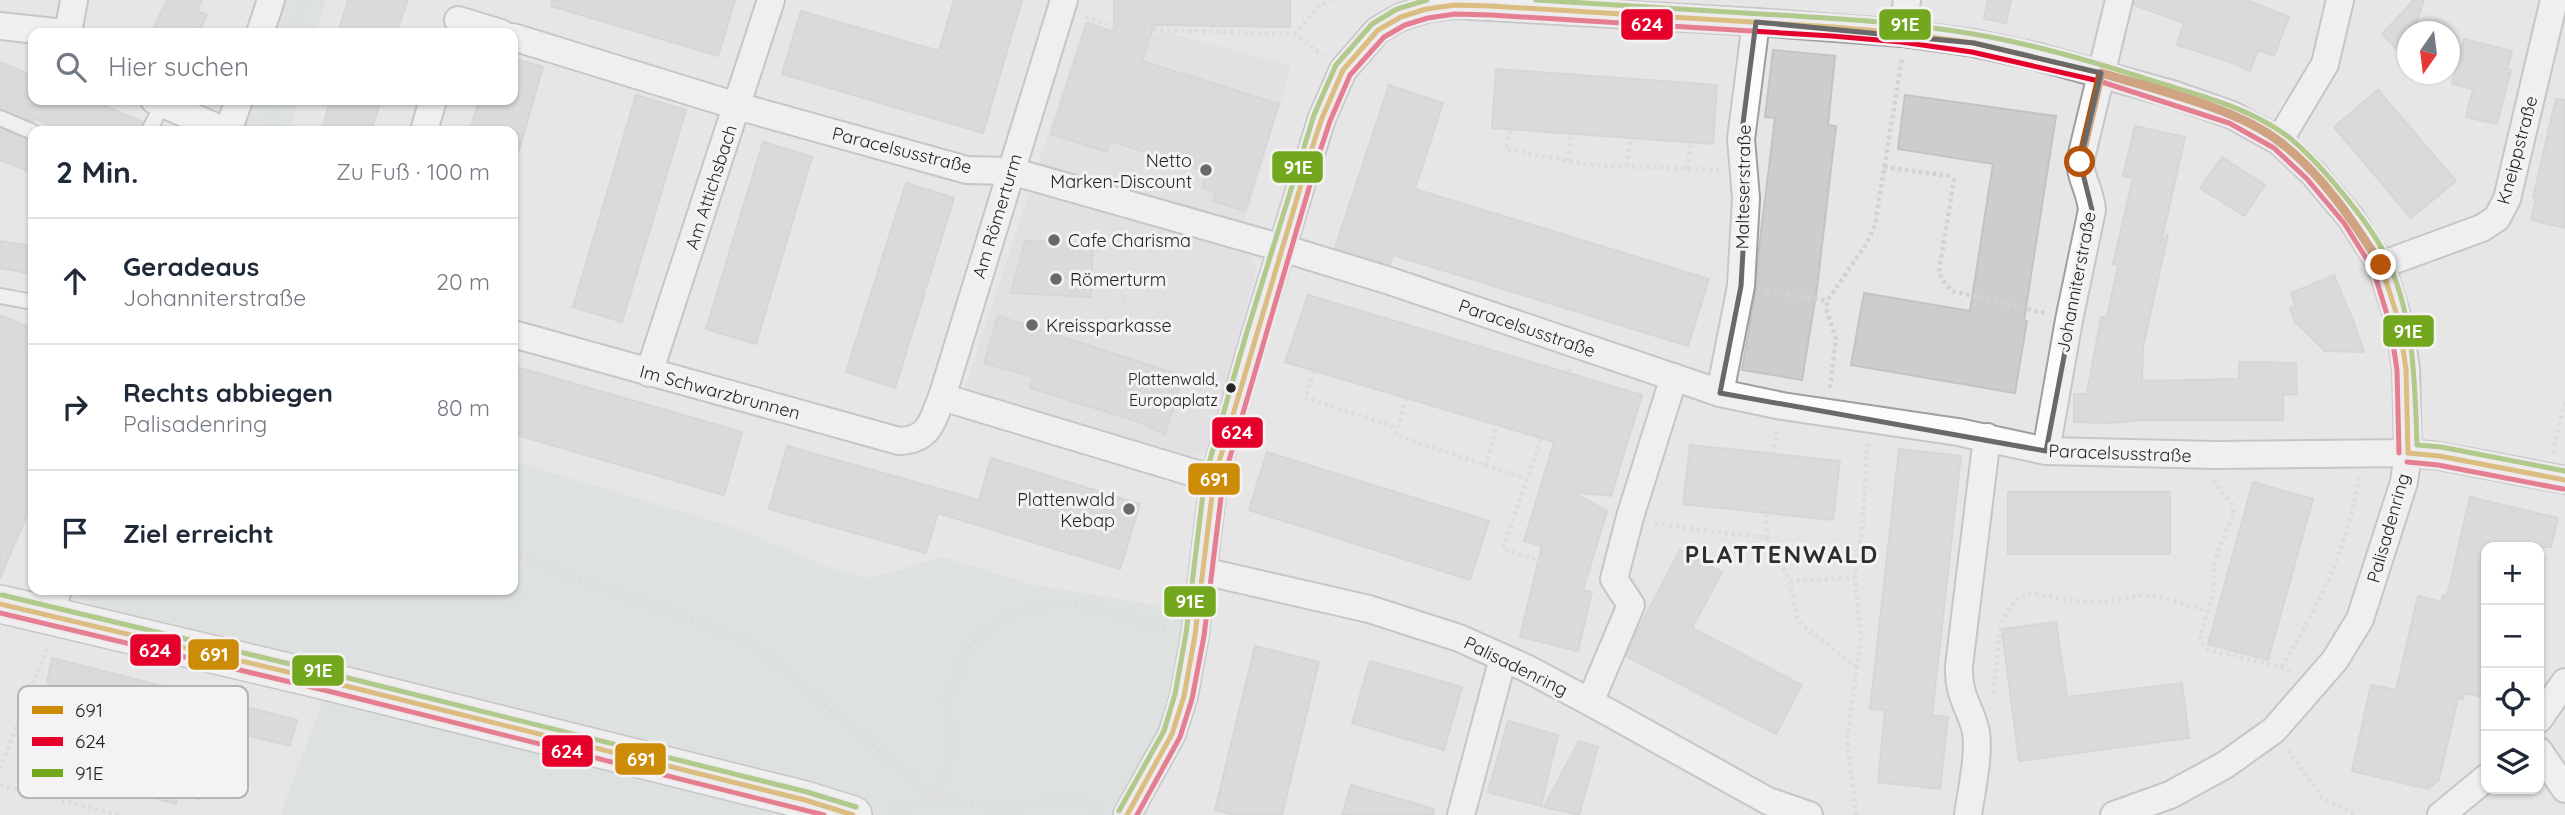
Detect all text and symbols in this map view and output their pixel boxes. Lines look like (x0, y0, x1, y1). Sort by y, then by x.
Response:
line badge: 624 (1620, 8, 1674, 41)
line badge: 91E (1878, 8, 1932, 41)
text: 624 (1631, 12, 1663, 36)
text: 91E (1890, 12, 1920, 36)
north arrow (2397, 21, 2460, 84)
search box (28, 28, 518, 105)
icon: search (52, 48, 90, 86)
text: Hier suchen (108, 50, 249, 83)
street label: Kneippstraße (2491, 93, 2543, 207)
street label: Am Attichsbach (680, 122, 742, 252)
street label: Paracelsusstraße (830, 122, 974, 178)
street label: Malteserstraße (1730, 124, 1756, 250)
route start (2064, 146, 2095, 177)
place label: Netto Marken-Discount (1050, 149, 1192, 193)
line badge: 91E (1271, 150, 1324, 184)
street label: Am Römerturm (967, 151, 1027, 281)
text: 2 Min. (56, 153, 138, 191)
text: 91E (1283, 155, 1313, 179)
text: Zu Fuß · 100 m (336, 157, 490, 186)
marker: Netto Marken-Discount (1198, 162, 1214, 178)
street label: Johanniterstraße (2051, 209, 2101, 355)
place label: Cafe Charisma (1068, 229, 1191, 252)
marker: Cafe Charisma (1046, 232, 1062, 248)
route end (2365, 249, 2396, 280)
text: Geradeaus (123, 250, 259, 283)
icon: ahead (56, 262, 94, 300)
text: 20 m (436, 267, 490, 296)
place label: Römerturm (1070, 268, 1166, 291)
marker: Römerturm (1048, 271, 1064, 287)
text: Johanniterstraße (123, 283, 306, 312)
street label: Paracelsusstraße (1456, 294, 1598, 362)
place label: Kreissparkasse (1046, 314, 1172, 337)
line badge: 91E (2382, 314, 2435, 348)
marker: Kreissparkasse (1024, 317, 1040, 333)
text: 91E (2393, 319, 2423, 343)
street label: Im Schwarzbrunnen (637, 360, 803, 424)
place label: Plattenwald, Europaplatz (1128, 369, 1218, 410)
text: Rechts abbiegen (123, 376, 333, 409)
marker: Plattenwald, Europaplatz (1224, 381, 1238, 395)
icon: right (56, 388, 94, 426)
text: 80 m (437, 393, 490, 422)
text: Palisadenring (123, 409, 267, 438)
line badge: 624 (1211, 416, 1264, 449)
text: 624 (1221, 420, 1253, 444)
street label: Paracelsusstraße (2048, 439, 2192, 467)
line badge: 691 (1187, 462, 1241, 496)
text: 691 (1200, 467, 1228, 491)
street label: Palisadenring (2361, 471, 2415, 585)
place label: Plattenwald Kebap (1017, 488, 1115, 532)
marker: Plattenwald Kebap (1121, 501, 1137, 517)
icon: arrive (56, 514, 94, 552)
text: Ziel erreicht (123, 517, 274, 550)
district label: PLATTENWALD (1685, 539, 1879, 569)
map controls (2481, 542, 2544, 794)
button: + (2481, 542, 2544, 605)
line badge: 91E (1163, 585, 1217, 618)
text: 91E (1175, 589, 1205, 613)
button: − (2481, 605, 2544, 668)
street label: Palisadenring (1460, 631, 1572, 701)
line badge: 624 (129, 633, 182, 667)
text: 624 (139, 638, 171, 662)
line badge: 691 (187, 638, 240, 671)
text: 691 (200, 642, 228, 666)
line badge: 91E (291, 654, 345, 687)
text: 91E (303, 658, 333, 682)
button: locate (2481, 668, 2544, 731)
legend (18, 686, 248, 798)
text: 691 (75, 698, 103, 722)
text: 624 (75, 729, 105, 753)
button: layers (2481, 731, 2544, 794)
line badge: 624 (541, 734, 594, 768)
text: 624 (551, 739, 583, 763)
line badge: 691 (614, 742, 667, 776)
text: 691 (627, 747, 655, 771)
text: 91E (75, 761, 104, 785)

